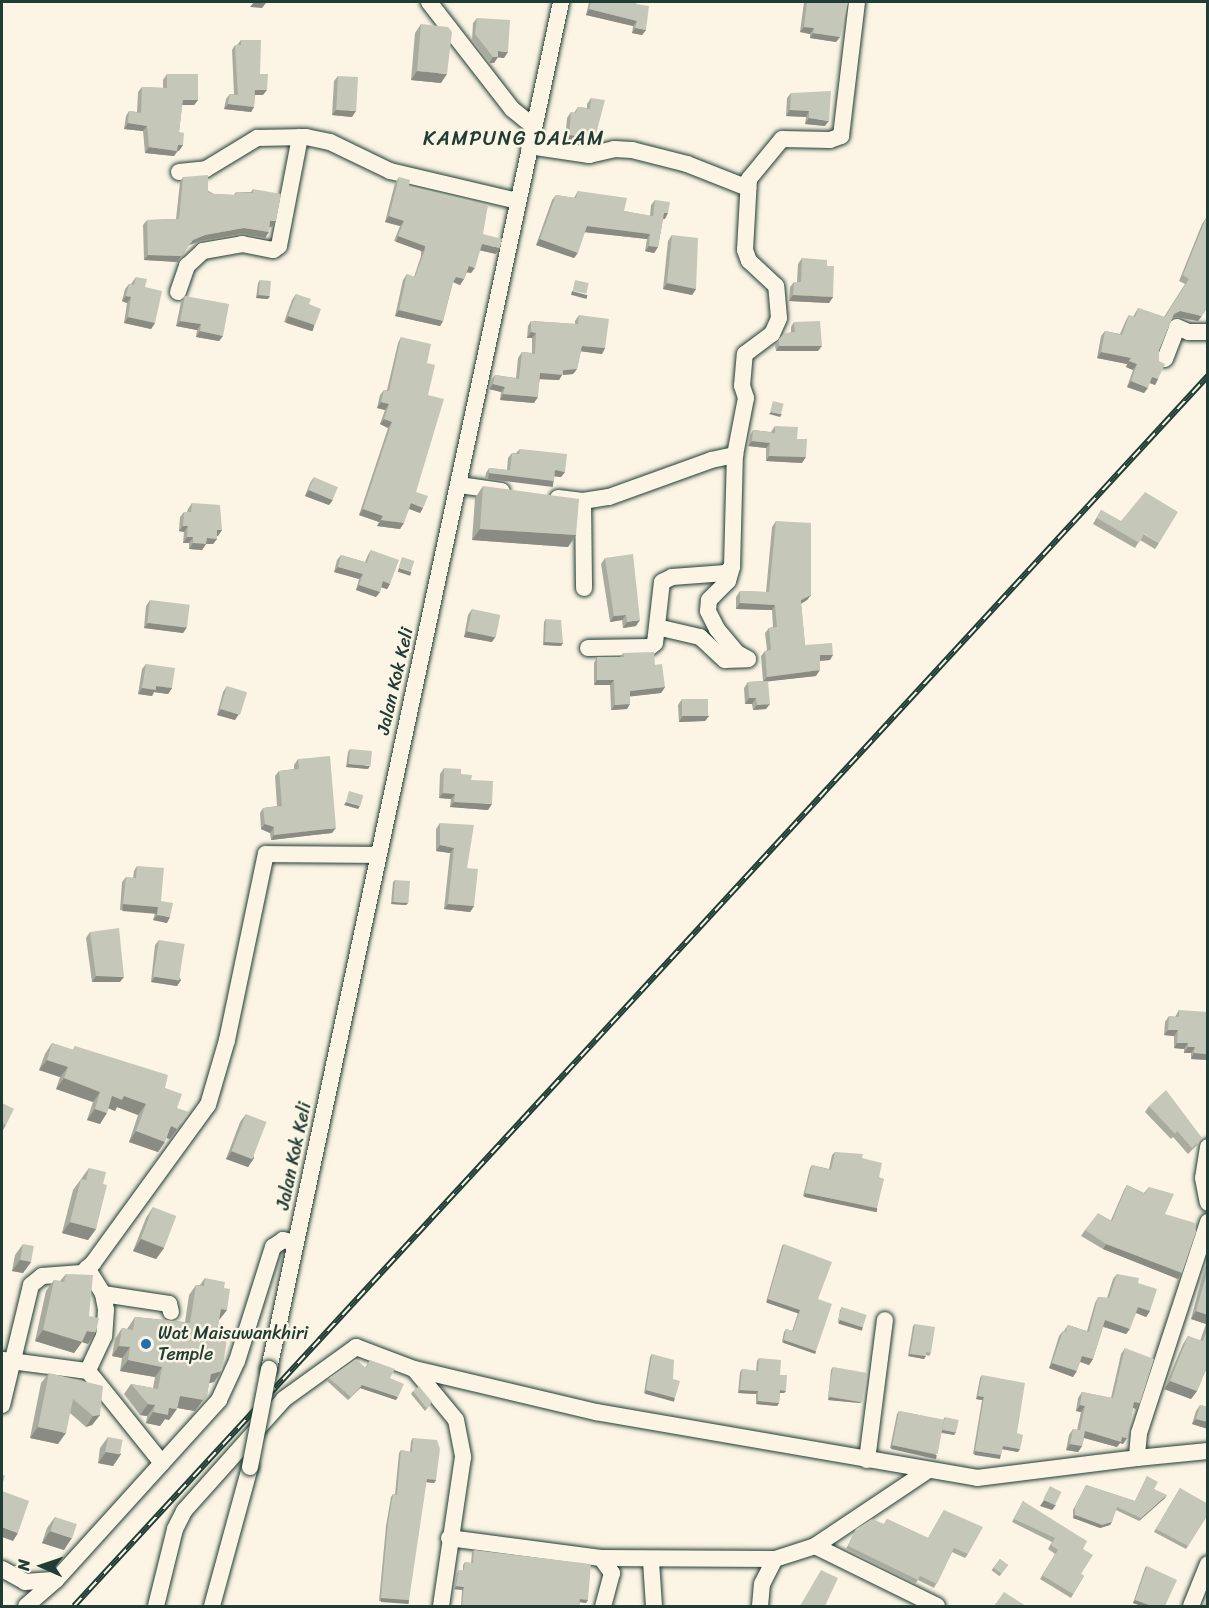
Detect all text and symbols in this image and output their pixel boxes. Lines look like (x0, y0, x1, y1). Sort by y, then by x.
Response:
district label: KAMPUNG DALAM (423, 126, 605, 150)
street label: Jalan Kok Keli (372, 625, 418, 737)
street label: Jalan Kok Keli (272, 1100, 316, 1212)
place label: Wat Maisuwankhiri Temple (158, 1323, 308, 1366)
marker: Wat Maisuwankhiri Temple (139, 1337, 153, 1351)
north arrow (12, 1536, 72, 1596)
text: N (9, 1559, 38, 1571)

